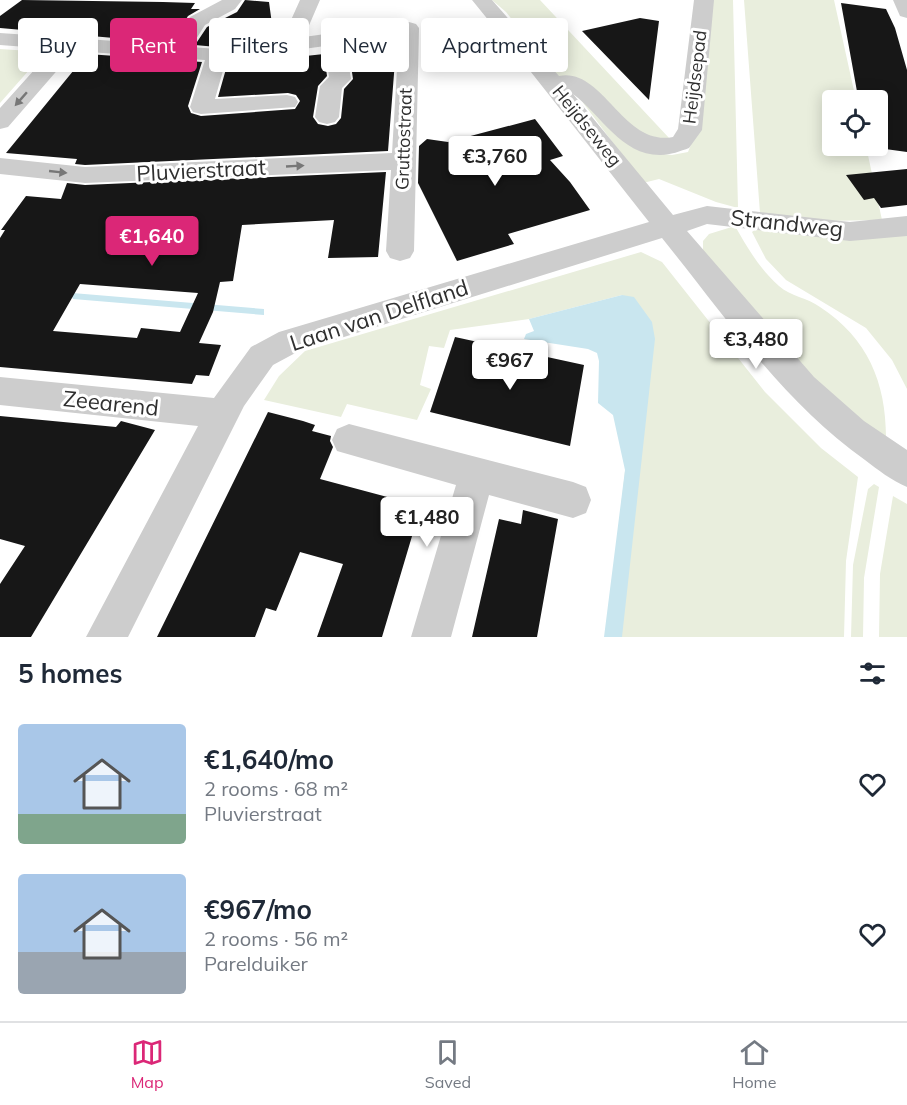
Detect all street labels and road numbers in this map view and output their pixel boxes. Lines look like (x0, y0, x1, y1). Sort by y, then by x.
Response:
street label: Heijdsepad (677, 29, 712, 125)
street label: Heijdseweg (548, 80, 627, 171)
street label: Gruttostraat (390, 88, 417, 190)
street label: Pluvierstraat (136, 153, 267, 187)
street label: Strandweg (729, 203, 845, 243)
street label: Laan van Delfland (286, 273, 472, 357)
street label: Zeearend (62, 384, 160, 422)

